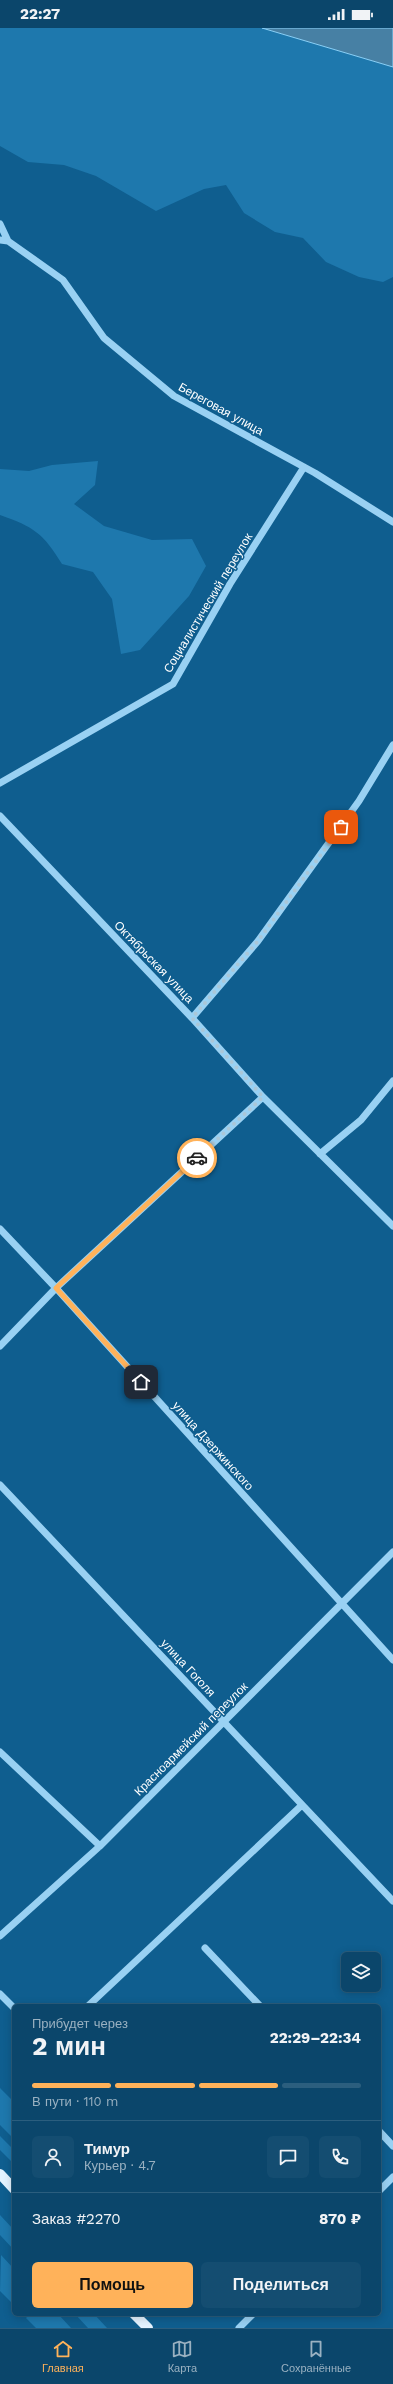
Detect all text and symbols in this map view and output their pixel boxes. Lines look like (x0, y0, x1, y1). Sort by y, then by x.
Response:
text: 22:27 (20, 5, 60, 23)
street label: Береговая улица (176, 380, 266, 438)
street label: Социалистический переулок (161, 530, 256, 675)
pin (324, 810, 358, 844)
icon: bag (330, 816, 352, 838)
street label: Октябрьская улица (111, 918, 197, 1006)
courier (177, 1138, 217, 1178)
icon: car (186, 1147, 208, 1169)
pin (124, 1365, 158, 1399)
icon: home (130, 1371, 152, 1393)
street label: улица Дзержинского (169, 1399, 257, 1493)
street label: улица Гоголя (158, 1636, 218, 1700)
street label: Красноармейский переулок (131, 1679, 251, 1799)
map controls (341, 1952, 381, 1992)
button: layers (341, 1952, 381, 1992)
text: Прибудет через (32, 2016, 128, 2031)
text: 22:29–22:34 (270, 2029, 361, 2047)
text: 2 мин (32, 2031, 106, 2061)
text: В пути · 110 m (32, 2094, 118, 2109)
button: person (32, 2136, 74, 2178)
button: chat (267, 2136, 309, 2178)
button: phone (319, 2136, 361, 2178)
text: Тимур (84, 2140, 130, 2158)
text: Курьер · 4.7 (84, 2158, 156, 2173)
text: Заказ #2270 (32, 2210, 121, 2228)
text: 870 ₽ (319, 2210, 361, 2228)
button: Помощь (32, 2262, 193, 2308)
button: Поделиться (201, 2262, 361, 2308)
tab: Главная (42, 2338, 84, 2375)
tab: Карта (168, 2338, 197, 2375)
tab: Сохранённые (281, 2338, 351, 2375)

